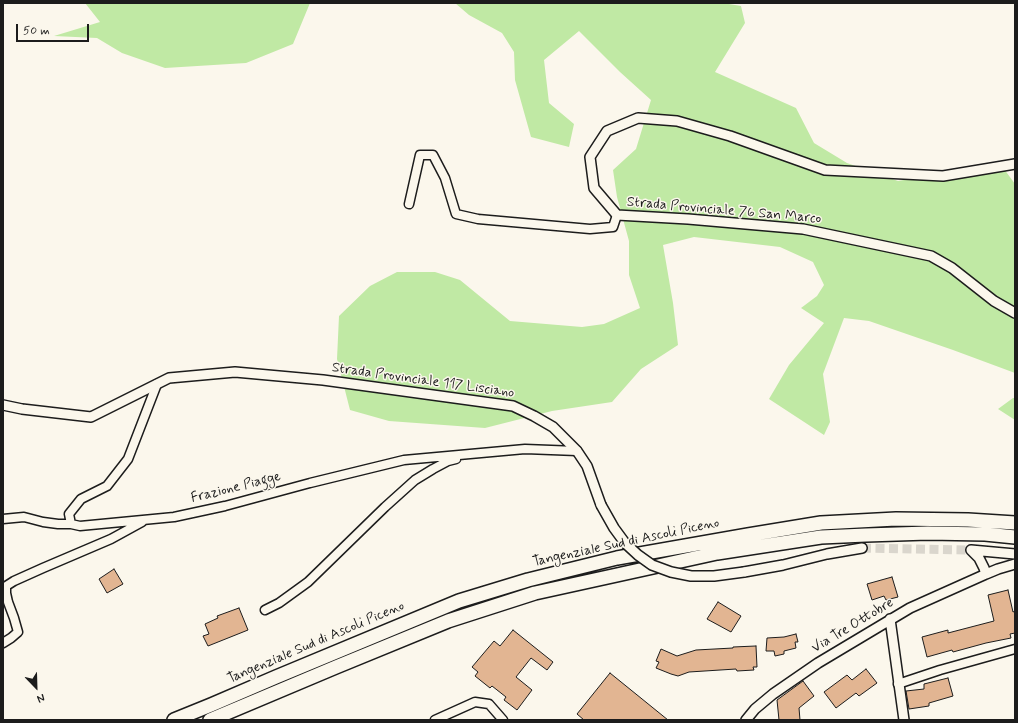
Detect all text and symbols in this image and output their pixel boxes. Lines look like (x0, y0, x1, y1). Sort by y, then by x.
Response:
scale bar (18, 16, 91, 42)
text: 50 m (23, 23, 50, 39)
street label: Strada Provinciale 76 San Marco (626, 194, 822, 228)
street label: Strada Provinciale 117 Lisciano (331, 360, 515, 402)
street label: Frazione Piagge (189, 469, 283, 507)
street label: Tangenziale Sud di Ascoli Piceno (531, 515, 721, 571)
street label: Via Tre Ottobre (809, 595, 897, 657)
street label: Tangenziale Sud di Ascoli Piceno (225, 598, 407, 688)
north arrow (16, 667, 56, 707)
text: N (35, 690, 47, 706)

